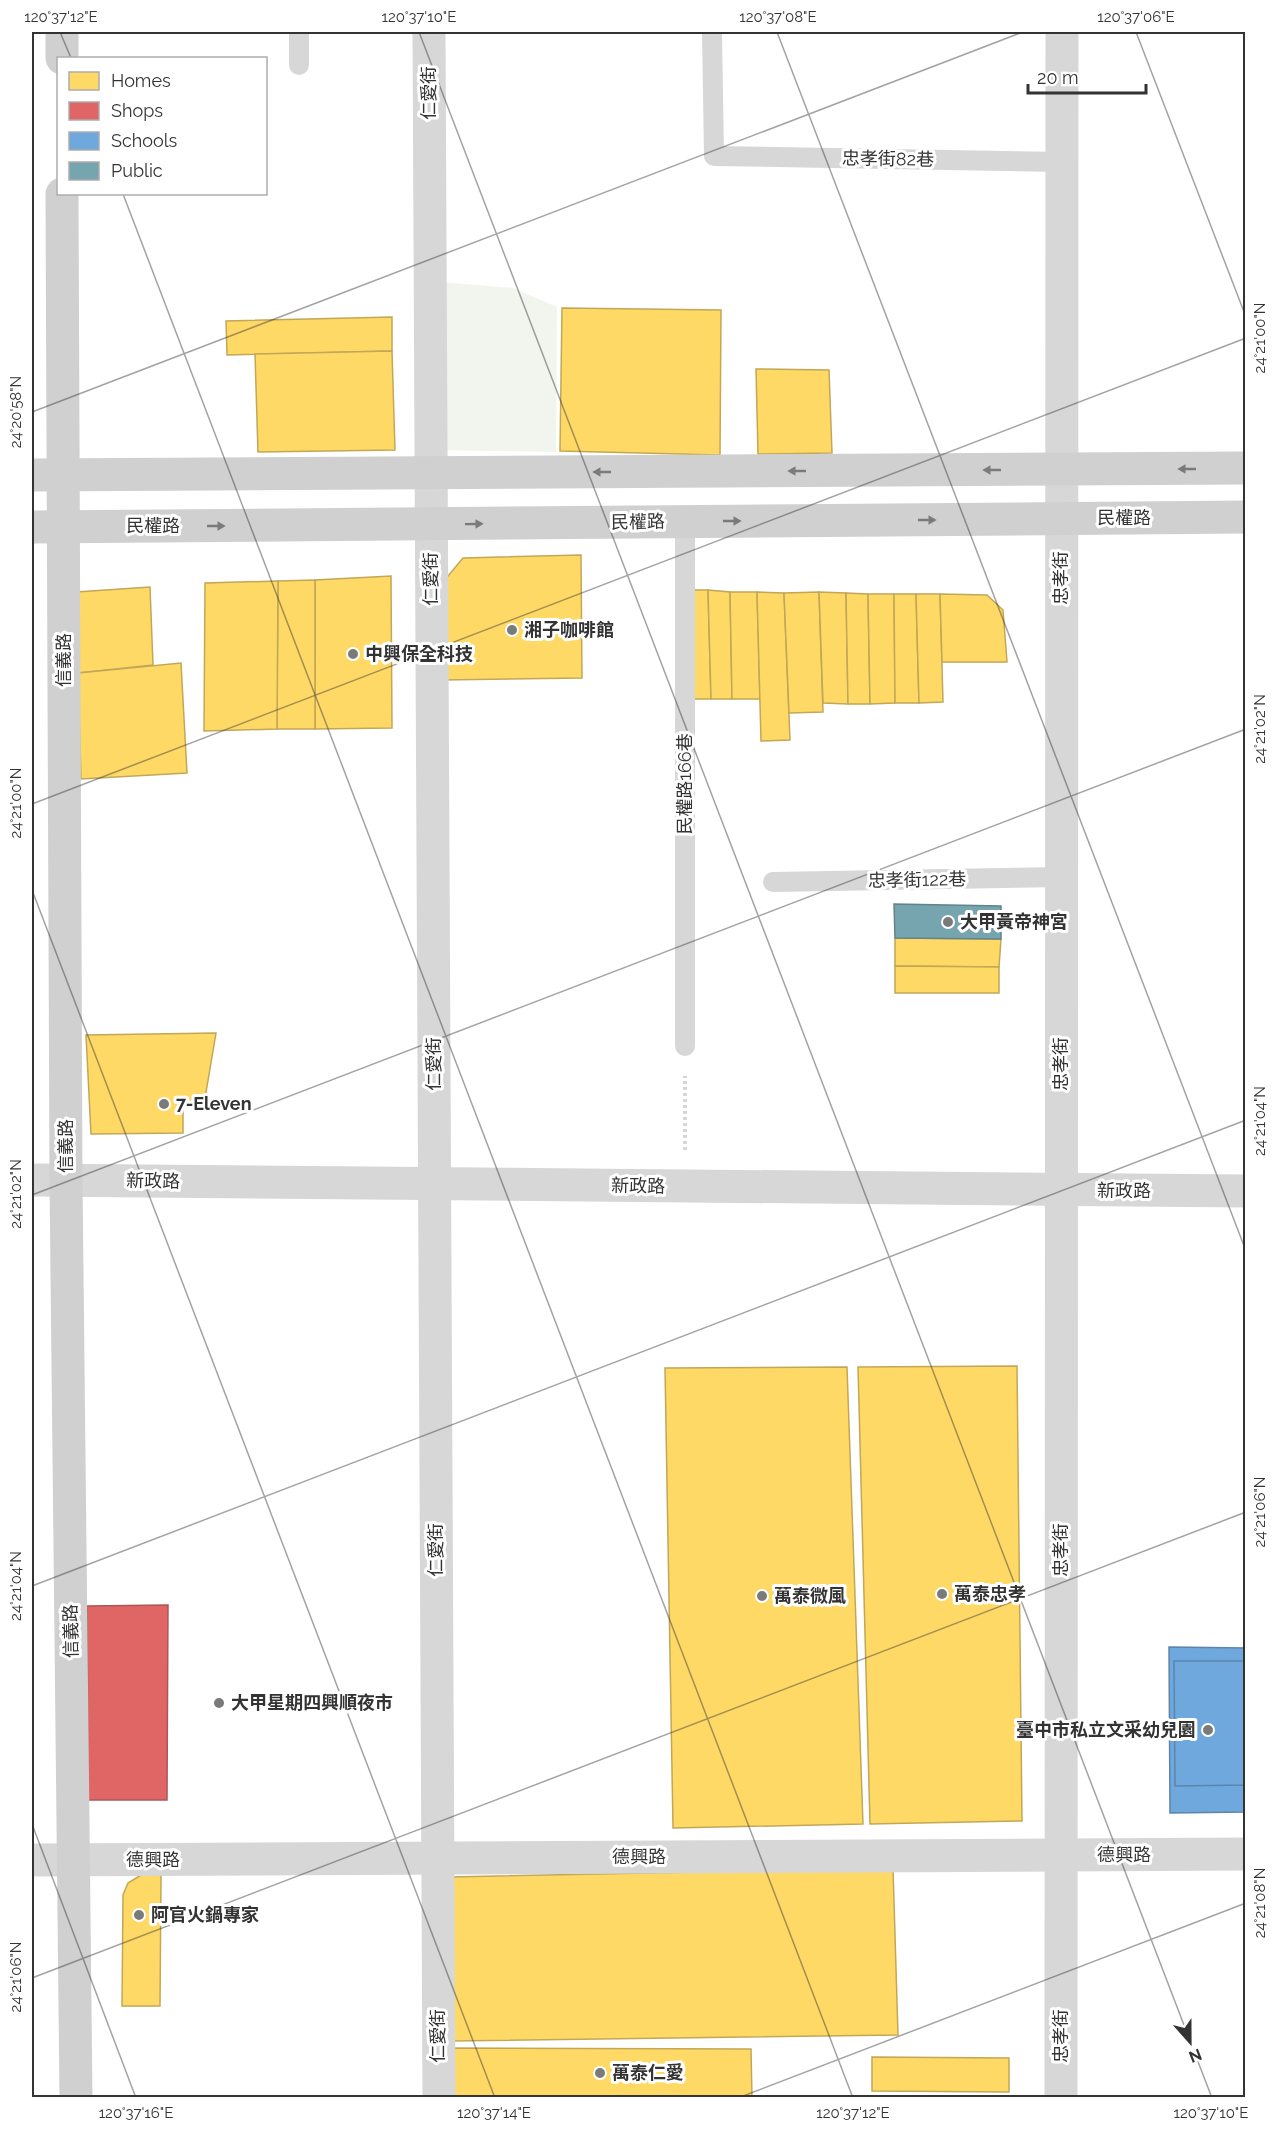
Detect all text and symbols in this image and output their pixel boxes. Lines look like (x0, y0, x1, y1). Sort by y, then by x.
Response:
text: 120°37'12"E (24, 8, 98, 26)
text: 120°37'10"E (382, 8, 456, 26)
text: 120°37'08"E (739, 8, 817, 26)
text: 120°37'06"E (1097, 8, 1175, 26)
legend (57, 57, 267, 195)
scale bar (1028, 57, 1146, 95)
street label: 仁愛街 (418, 66, 439, 120)
text: 20 m (1037, 67, 1079, 88)
text: Homes (111, 70, 171, 91)
text: Shops (111, 100, 163, 121)
text: Schools (111, 130, 178, 151)
street label: 忠孝街82巷 (842, 147, 934, 170)
text: Public (111, 160, 163, 181)
text: 24°21'00"N (1251, 303, 1269, 373)
text: 24°20'58"N (7, 376, 25, 448)
one-way arrow (1178, 464, 1197, 474)
one-way arrow (983, 465, 1002, 475)
one-way arrow (788, 466, 807, 476)
one-way arrow (593, 467, 612, 477)
street label: 民權路 (1097, 507, 1151, 528)
street label: 民權路 (611, 511, 665, 532)
street label: 民權路 (126, 515, 180, 536)
one-way arrow (917, 515, 936, 525)
one-way arrow (722, 517, 741, 526)
one-way arrow (464, 519, 483, 529)
one-way arrow (206, 521, 225, 531)
street label: 忠孝街 (1050, 551, 1071, 605)
street label: 仁愛街 (420, 552, 441, 606)
place label: 湘子咖啡館 (524, 619, 614, 640)
marker: 湘子咖啡館 (505, 623, 519, 637)
street label: 信義路 (53, 633, 74, 687)
place label: 中興保全科技 (365, 643, 473, 664)
marker: 中興保全科技 (346, 647, 360, 661)
text: 24°21'02"N (1251, 694, 1269, 764)
street label: 民權路166巷 (674, 733, 695, 835)
text: 24°21'00"N (7, 768, 25, 838)
street label: 忠孝街122巷 (868, 868, 966, 891)
place label: 大甲黃帝神宮 (960, 911, 1068, 932)
marker: 大甲黃帝神宮 (941, 915, 955, 929)
street label: 仁愛街 (423, 1037, 444, 1091)
street label: 忠孝街 (1050, 1037, 1071, 1091)
text: 24°21'04"N (1251, 1086, 1269, 1156)
place label: 7-Eleven (176, 1093, 252, 1114)
marker: 7-Eleven (157, 1097, 171, 1111)
street label: 信義路 (55, 1119, 76, 1173)
text: 24°21'02"N (7, 1159, 25, 1229)
street label: 新政路 (126, 1170, 180, 1191)
street label: 新政路 (611, 1175, 665, 1196)
street label: 新政路 (1097, 1180, 1151, 1201)
text: 24°21'06"N (1251, 1477, 1269, 1547)
street label: 仁愛街 (425, 1523, 446, 1577)
street label: 忠孝街 (1050, 1523, 1071, 1577)
text: 24°21'04"N (7, 1551, 25, 1621)
place label: 萬泰忠孝 (954, 1583, 1026, 1604)
place label: 萬泰微風 (774, 1585, 846, 1606)
marker: 萬泰忠孝 (935, 1587, 949, 1601)
marker: 萬泰微風 (755, 1589, 769, 1603)
street label: 信義路 (60, 1604, 81, 1658)
place label: 大甲星期四興順夜市 (231, 1692, 393, 1713)
marker: 大甲星期四興順夜市 (212, 1696, 226, 1710)
place label: 臺中市私立文采幼兒園 (1016, 1719, 1196, 1740)
marker: 臺中市私立文采幼兒園 (1201, 1723, 1215, 1737)
street label: 德興路 (1097, 1844, 1151, 1865)
street label: 德興路 (612, 1846, 666, 1867)
street label: 德興路 (126, 1849, 180, 1870)
text: 24°21'08"N (1251, 1868, 1269, 1938)
place label: 阿官火鍋專家 (151, 1904, 259, 1925)
marker: 阿官火鍋專家 (132, 1908, 146, 1922)
text: 24°21'06"N (7, 1942, 25, 2012)
street label: 仁愛街 (427, 2009, 448, 2063)
street label: 忠孝街 (1050, 2009, 1071, 2063)
north arrow (1160, 2012, 1220, 2072)
text: N (1186, 2044, 1204, 2067)
place label: 萬泰仁愛 (612, 2062, 684, 2083)
marker: 萬泰仁愛 (593, 2066, 607, 2080)
text: 120°37'16"E (99, 2104, 173, 2122)
text: 120°37'14"E (457, 2104, 531, 2122)
text: 120°37'12"E (816, 2104, 890, 2122)
text: 120°37'10"E (1174, 2104, 1248, 2122)

